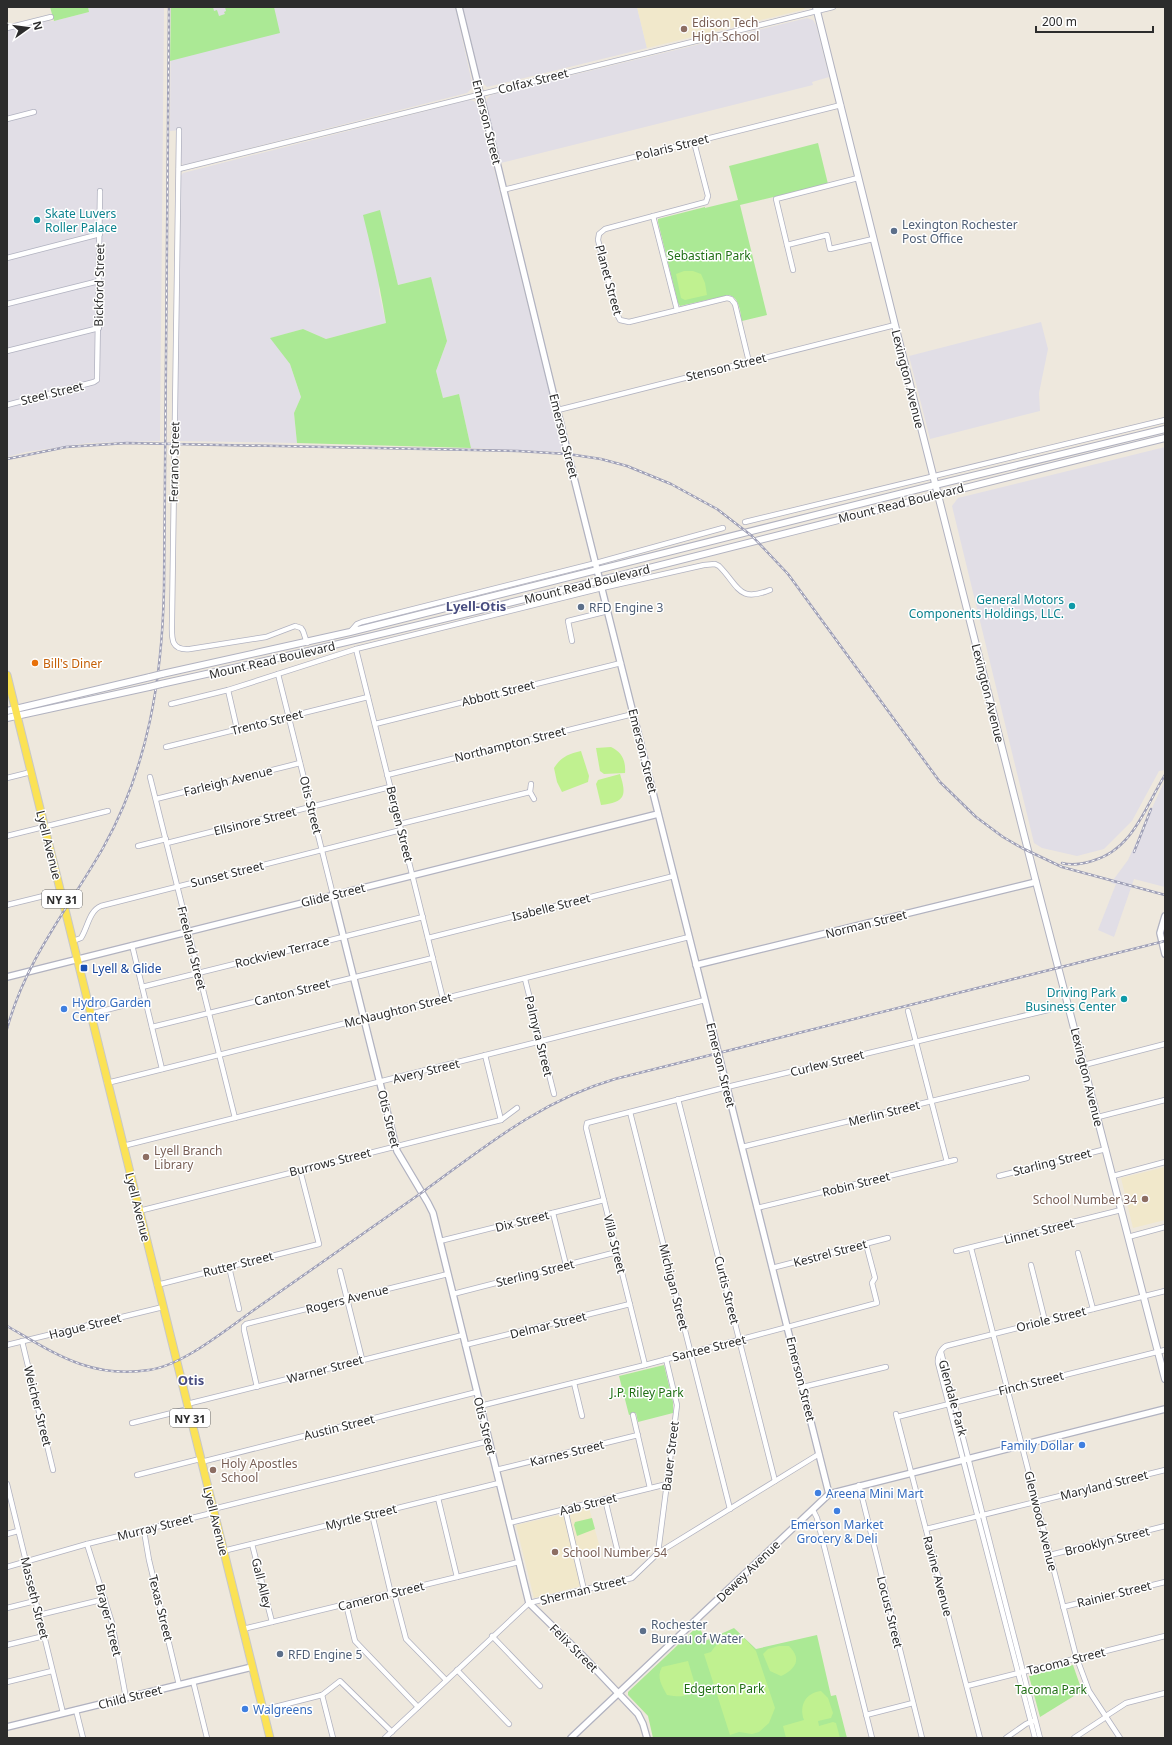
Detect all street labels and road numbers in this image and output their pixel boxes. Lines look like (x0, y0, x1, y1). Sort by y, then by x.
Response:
street label: Colfax Street (496, 64, 571, 98)
street label: Emerson Street (468, 78, 506, 167)
street label: Polaris Street (634, 130, 711, 164)
street label: Bickford Street (90, 243, 108, 327)
street label: Planet Street (591, 243, 627, 318)
street label: Lexington Avenue (887, 328, 929, 430)
street label: Stenson Street (684, 349, 769, 385)
street label: Steel Street (19, 377, 86, 409)
street label: Emerson Street (545, 392, 583, 481)
street label: Ferrano Street (165, 421, 183, 502)
street label: Mount Read Boulevard (836, 479, 966, 527)
street label: Mount Read Boulevard (522, 560, 652, 608)
street label: Mount Read Boulevard (207, 637, 337, 683)
street label: Lexington Avenue (967, 642, 1009, 744)
street label: Abbott Street (460, 676, 537, 710)
street label: Trento Street (229, 705, 305, 739)
street label: Emerson Street (624, 707, 662, 796)
street label: Northampton Street (453, 722, 568, 766)
street label: Farleigh Avenue (182, 762, 274, 800)
street label: Otis Street (296, 774, 327, 836)
street label: Bergen Street (382, 784, 418, 864)
street label: Ellsinore Street (212, 802, 299, 839)
street label: Lyell Avenue (32, 809, 66, 882)
street label: Sunset Street (189, 857, 266, 891)
street label: Glide Street (299, 879, 368, 911)
street label: Isabelle Street (510, 889, 593, 925)
road number: NY 31 (42, 890, 82, 908)
street label: Freeland Street (173, 904, 211, 992)
street label: Norman Street (824, 906, 909, 942)
street label: Rockview Terrace (233, 932, 331, 972)
street label: Canton Street (252, 974, 332, 1010)
street label: McNaughton Street (342, 988, 454, 1032)
street label: Palmyra Street (521, 994, 557, 1079)
street label: Emerson Street (702, 1021, 740, 1110)
street label: Lexington Avenue (1066, 1026, 1108, 1128)
street label: Curlew Street (788, 1045, 866, 1080)
street label: Avery Street (391, 1054, 462, 1088)
street label: Otis Street (374, 1088, 405, 1150)
street label: Merlin Street (847, 1096, 922, 1130)
street label: Burrows Street (287, 1143, 373, 1180)
street label: Starling Street (1011, 1144, 1094, 1180)
street label: Robin Street (820, 1167, 892, 1201)
street label: Lyell Avenue (121, 1171, 155, 1244)
street label: Dix Street (493, 1206, 551, 1236)
street label: Villa Street (600, 1213, 631, 1276)
street label: Linnet Street (1002, 1214, 1077, 1248)
street label: Kestrel Street (791, 1235, 869, 1271)
street label: Michigan Street (655, 1242, 693, 1333)
street label: Rutter Street (201, 1247, 276, 1281)
street label: Curtis Street (710, 1254, 744, 1327)
street label: Sterling Street (494, 1255, 577, 1291)
street label: Rogers Avenue (304, 1280, 390, 1318)
street label: Oriole Street (1014, 1302, 1088, 1336)
street label: Delmar Street (508, 1307, 589, 1343)
street label: Hague Street (47, 1309, 124, 1343)
street label: Santee Street (670, 1330, 748, 1365)
street label: Emerson Street (782, 1335, 820, 1424)
street label: Warner Street (285, 1350, 366, 1387)
street label: Glendale Park (935, 1358, 972, 1439)
street label: Weicher Street (20, 1364, 56, 1449)
street label: Finch Street (997, 1367, 1066, 1399)
street label: Otis Street (470, 1395, 501, 1457)
road number: NY 31 (170, 1409, 210, 1427)
street label: Austin Street (302, 1410, 377, 1444)
street label: Bauer Street (657, 1419, 683, 1492)
street label: Karnes Street (528, 1435, 606, 1470)
street label: Maryland Street (1058, 1466, 1150, 1504)
street label: Glenwood Avenue (1020, 1469, 1062, 1573)
street label: Lyell Avenue (199, 1485, 233, 1558)
street label: Aab Street (558, 1489, 619, 1519)
street label: Myrtle Street (324, 1500, 399, 1534)
street label: Murray Street (115, 1509, 195, 1545)
street label: Brooklyn Street (1063, 1522, 1152, 1560)
street label: Ravine Avenue (919, 1534, 957, 1618)
street label: Dewey Avenue (712, 1536, 784, 1606)
street label: Masseth Street (17, 1555, 54, 1642)
street label: Gall Alley (248, 1556, 277, 1611)
street label: Sherman Street (538, 1571, 628, 1609)
street label: Texas Street (145, 1573, 178, 1644)
street label: Locust Street (873, 1574, 907, 1650)
street label: Rainier Street (1075, 1576, 1154, 1611)
street label: Cameron Street (336, 1577, 427, 1615)
street label: Brayer Street (92, 1582, 126, 1658)
street label: Felix Street (546, 1620, 602, 1676)
street label: Tacoma Street (1025, 1643, 1108, 1679)
street label: Child Street (96, 1681, 164, 1713)

